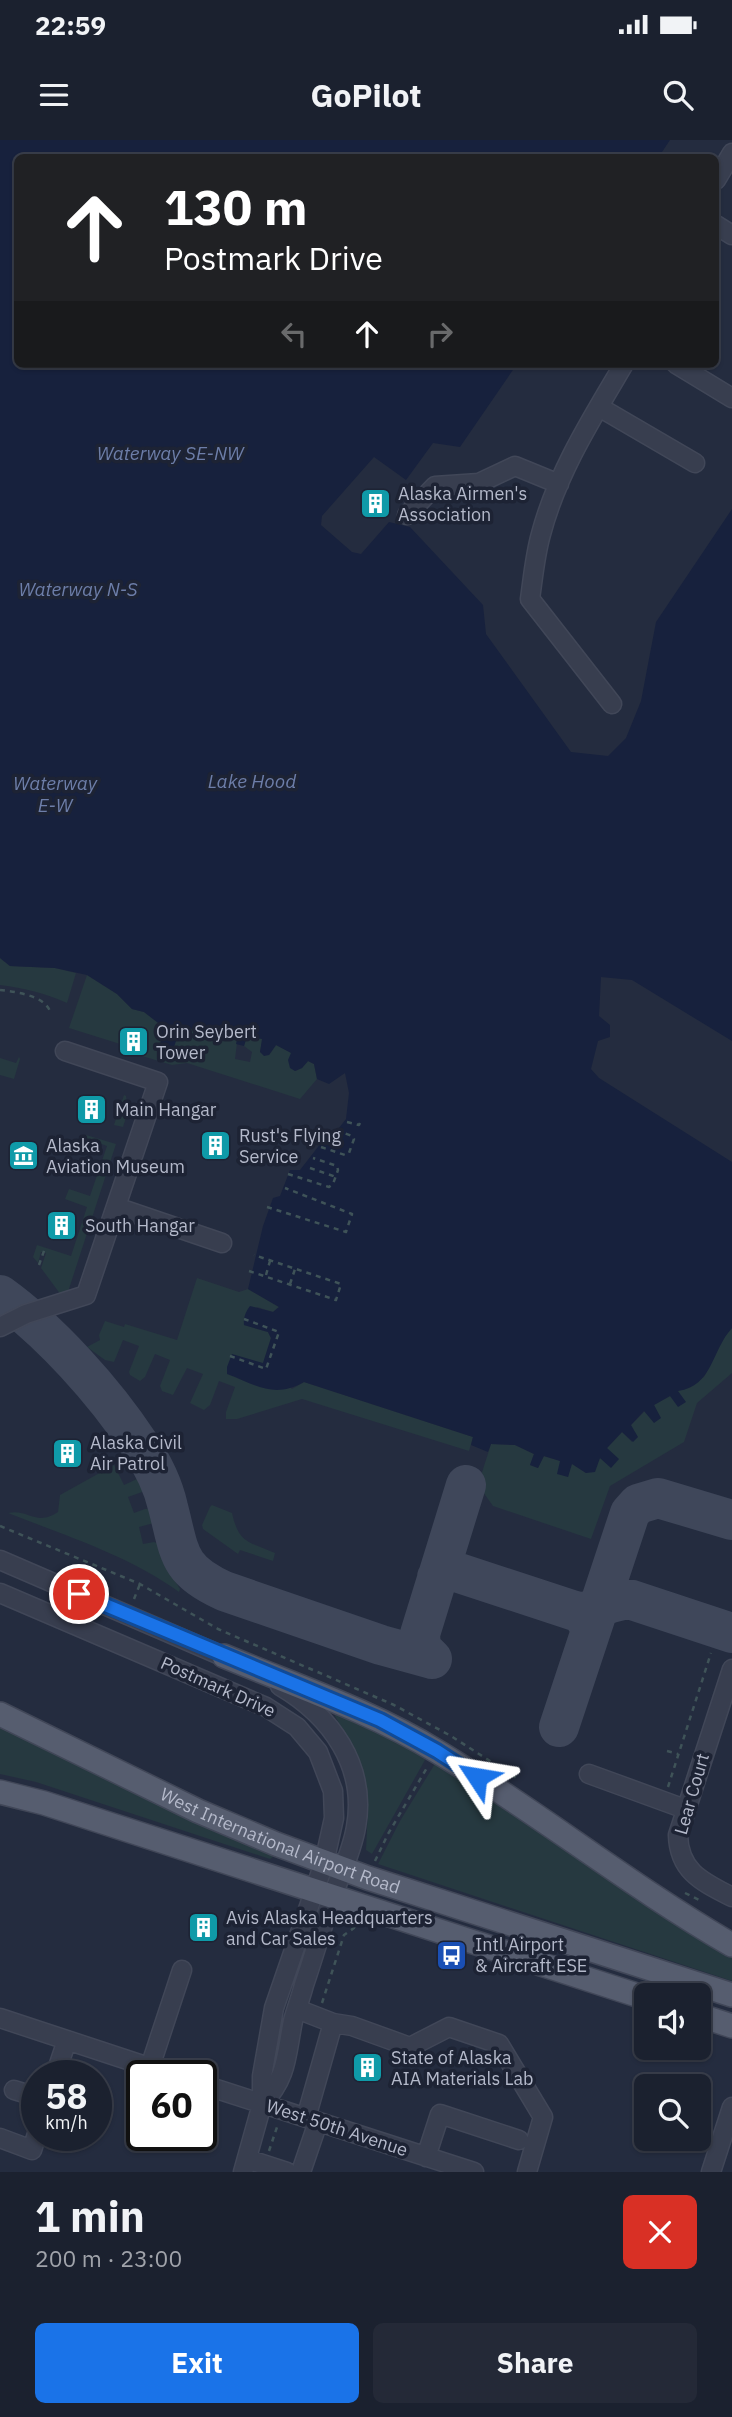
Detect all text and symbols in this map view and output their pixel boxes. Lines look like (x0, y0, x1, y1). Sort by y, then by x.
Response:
text: 22:59 (35, 8, 106, 42)
text: GoPilot (310, 74, 422, 116)
icon: menu (35, 76, 73, 114)
icon: search (659, 76, 697, 114)
text: 130 m (164, 175, 308, 238)
icon: ahead (49, 182, 140, 273)
text: Postmark Drive (164, 237, 383, 279)
icon: left (275, 315, 313, 353)
icon: ahead (348, 315, 386, 353)
icon: right (421, 315, 459, 353)
water label: Waterway SE-NW (97, 441, 245, 465)
place label: Alaska Airmen's Association (398, 482, 527, 526)
building icon: Alaska Airmen's Association (358, 487, 392, 521)
water label: Waterway N-S (18, 577, 138, 601)
water label: Lake Hood (208, 769, 297, 793)
water label: Waterway E-W (13, 771, 98, 817)
place label: Orin Seybert Tower (156, 1020, 257, 1064)
building icon: Orin Seybert Tower (116, 1025, 150, 1059)
building icon: Main Hangar (75, 1093, 109, 1127)
place label: Main Hangar (115, 1098, 217, 1121)
place label: Rust's Flying Service (239, 1124, 342, 1168)
building icon: Rust's Flying Service (199, 1129, 233, 1163)
place label: Alaska Aviation Museum (46, 1134, 185, 1178)
museum icon: Alaska Aviation Museum (6, 1139, 40, 1173)
building icon: South Hangar (45, 1209, 79, 1243)
place label: South Hangar (85, 1214, 195, 1237)
place label: Alaska Civil Air Patrol (90, 1431, 182, 1475)
building icon: Alaska Civil Air Patrol (50, 1436, 84, 1470)
pin (49, 1564, 109, 1624)
icon: arrive (60, 1575, 98, 1613)
street label: Postmark Drive (157, 1651, 279, 1722)
position arrow (440, 1740, 514, 1814)
street label: Lear Court (669, 1750, 714, 1837)
street label: West International Airport Road (156, 1782, 403, 1899)
place label: Avis Alaska Headquarters and Car Sales (226, 1906, 433, 1950)
building icon: Avis Alaska Headquarters and Car Sales (186, 1911, 220, 1945)
place label: Intl Airport & Aircraft ESE (475, 1933, 587, 1977)
bus stop icon: Intl Airport & Aircraft ESE (435, 1938, 469, 1972)
map controls (634, 1983, 711, 2151)
button: sound (634, 1983, 711, 2060)
place label: State of Alaska AIA Materials Lab (391, 2046, 534, 2090)
building icon: State of Alaska AIA Materials Lab (351, 2051, 385, 2085)
speed limit sign: 60 (126, 2060, 217, 2151)
text: 58 (45, 2073, 88, 2119)
button: search (634, 2074, 711, 2151)
street label: West 50th Avenue (264, 2094, 411, 2161)
text: km/h (45, 2111, 88, 2134)
text: 1 min (35, 2189, 145, 2244)
button: close (623, 2195, 697, 2269)
text: 200 m · 23:00 (35, 2243, 182, 2273)
button: Exit (35, 2323, 359, 2403)
button: Share (373, 2323, 697, 2403)

